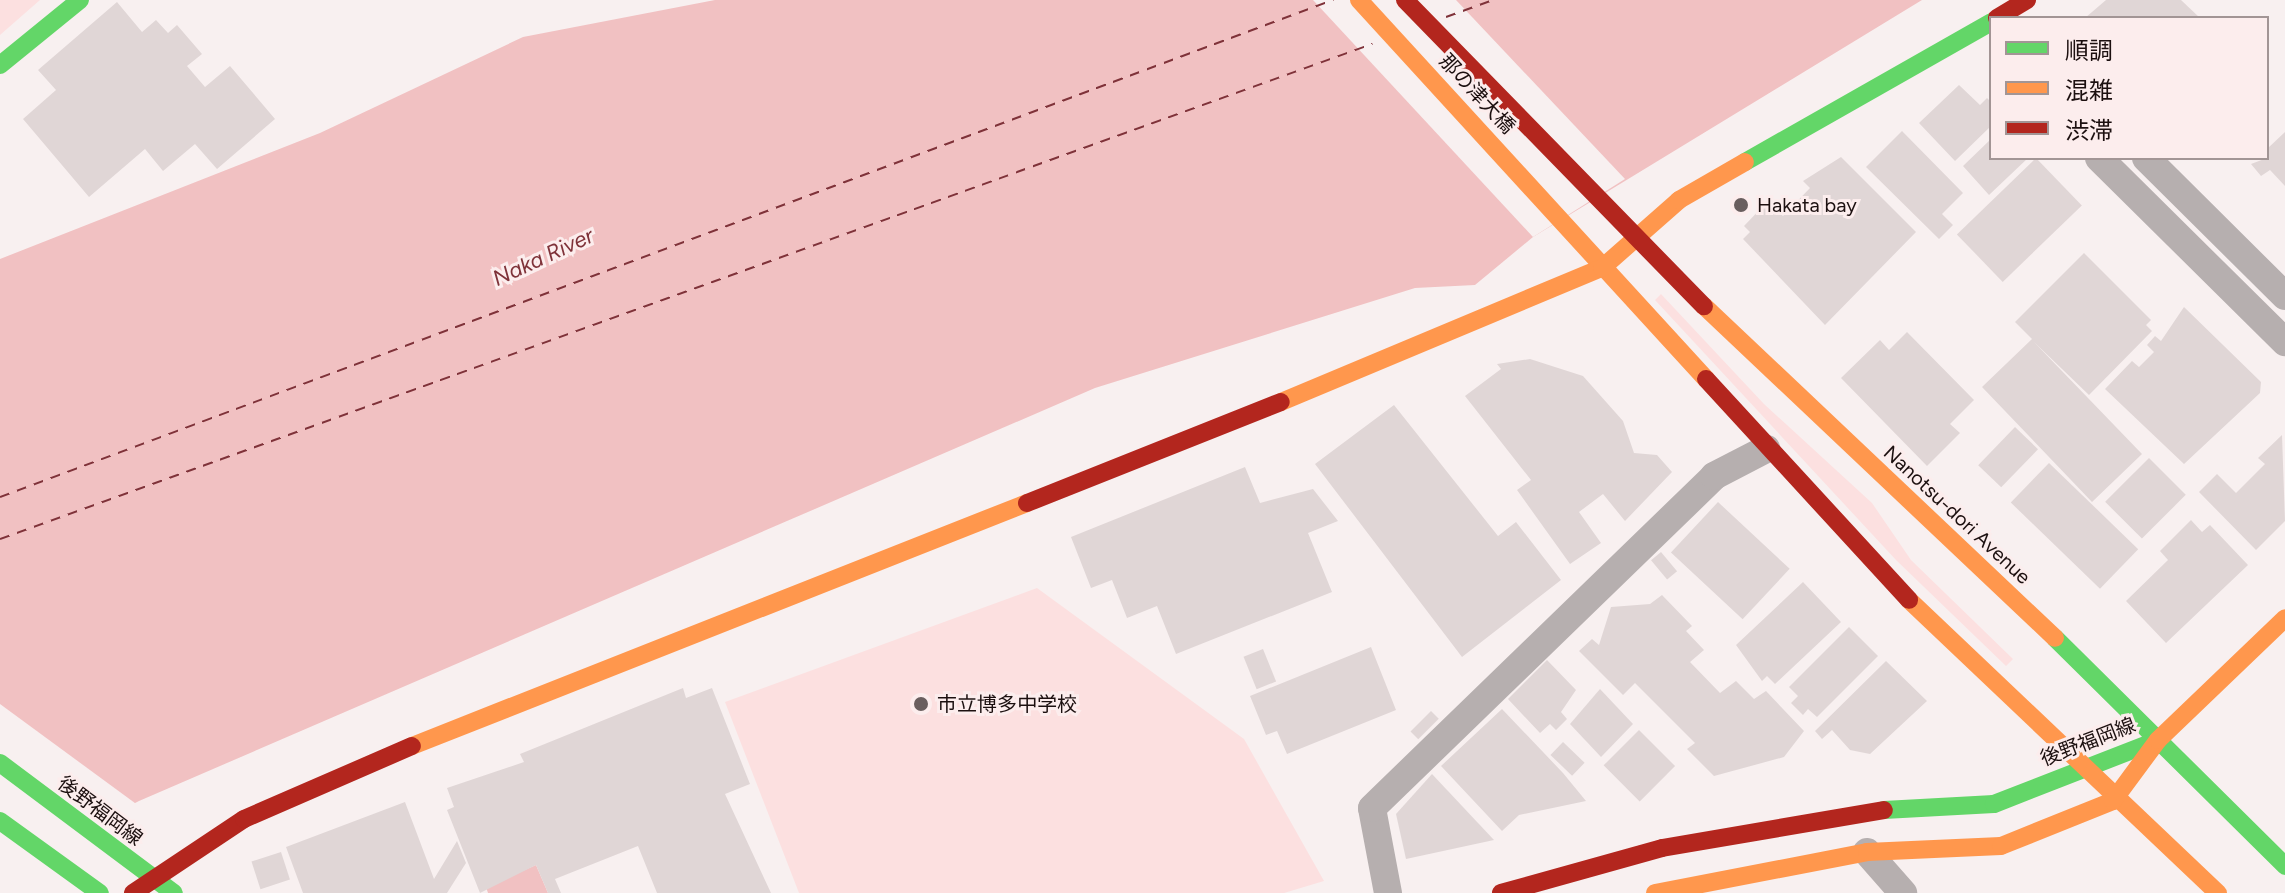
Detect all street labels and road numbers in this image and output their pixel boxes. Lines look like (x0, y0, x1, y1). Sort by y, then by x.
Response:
street label: 那の津大橋 (1434, 49, 1520, 139)
street label: Nanotsu-dori Avenue (1879, 441, 2035, 589)
street label: 後野福岡線 (2037, 713, 2139, 771)
street label: 後野福岡線 (53, 771, 147, 851)

